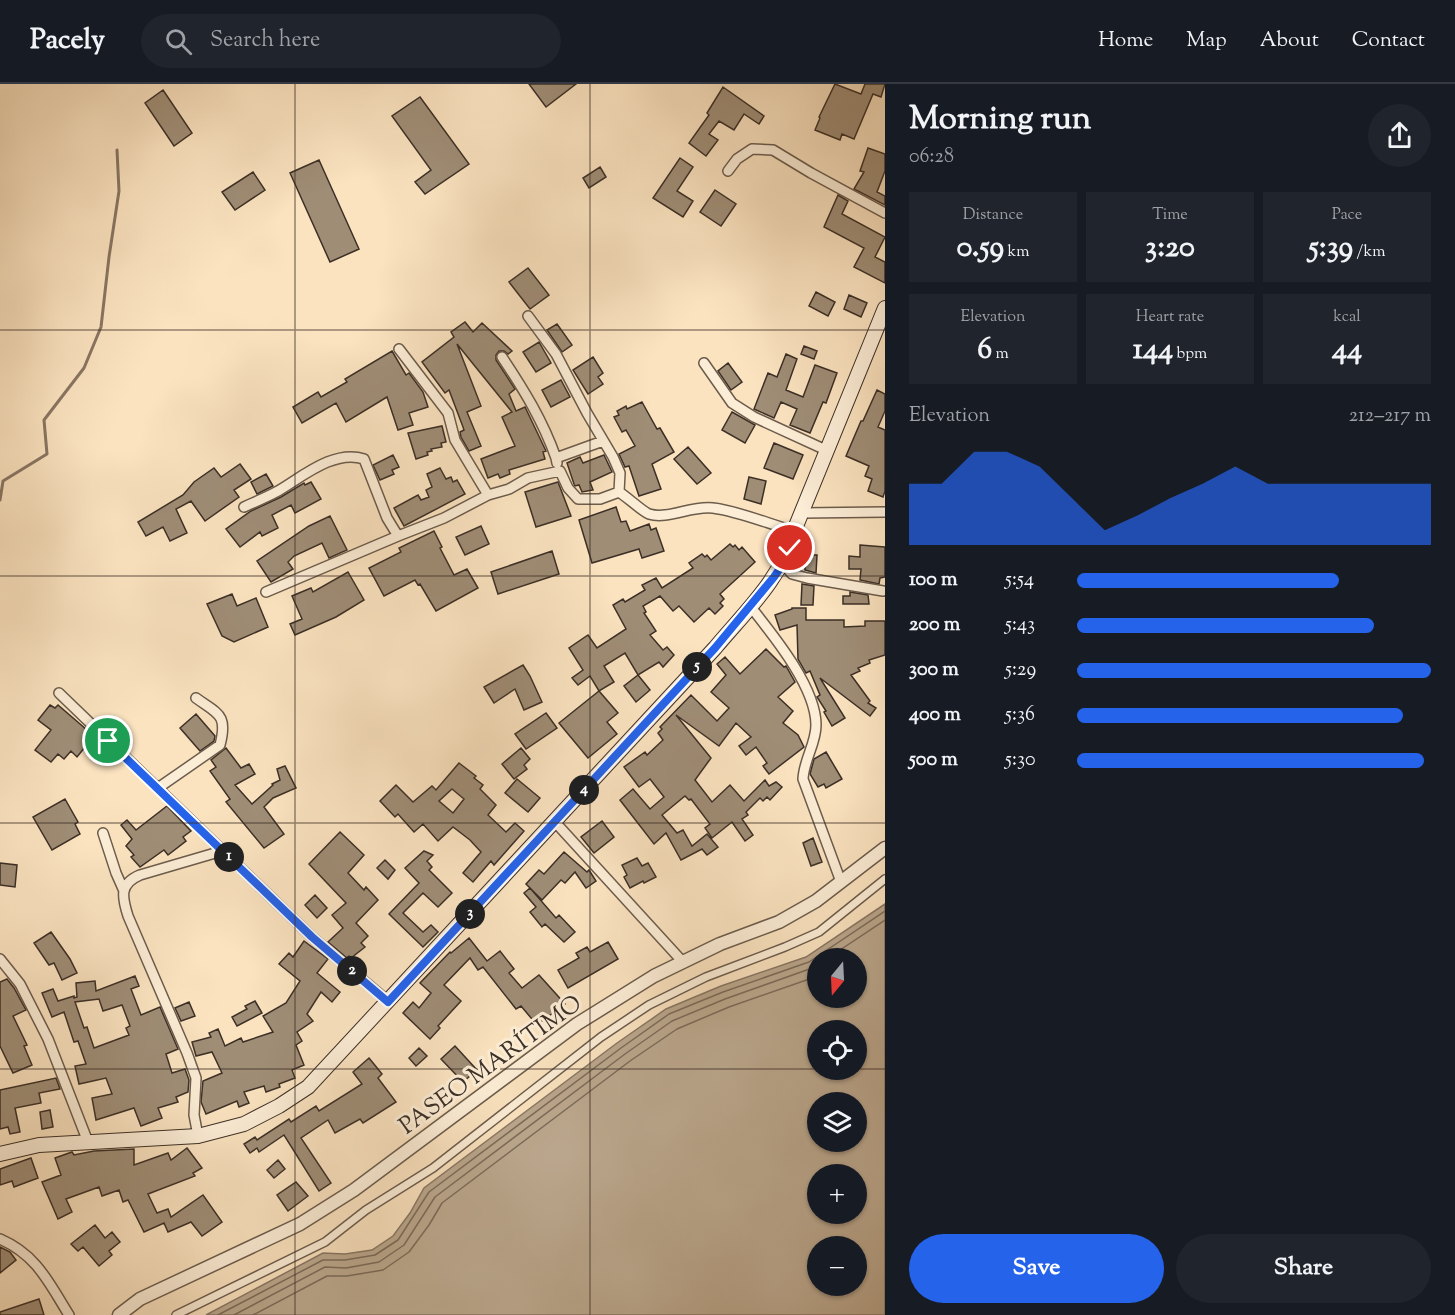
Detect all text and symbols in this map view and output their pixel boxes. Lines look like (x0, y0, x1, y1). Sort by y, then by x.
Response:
search box (141, 14, 561, 68)
text: Pacely (30, 21, 105, 61)
icon: search (162, 25, 195, 58)
text: Search here (210, 25, 320, 57)
text: Home (1098, 26, 1153, 56)
text: Map (1186, 26, 1227, 56)
text: About (1260, 26, 1319, 56)
text: Contact (1352, 26, 1425, 56)
text: Morning run (909, 96, 1091, 144)
button: share (1368, 104, 1431, 167)
text: 06:28 (909, 143, 954, 172)
text: Distance (963, 204, 1023, 227)
text: Time (1152, 204, 1188, 227)
text: Pace (1332, 204, 1362, 227)
text: 0.59 (957, 227, 1004, 270)
text: 3:20 (1145, 227, 1195, 270)
text: 5:39 (1309, 227, 1353, 270)
text: km (1004, 241, 1029, 264)
text: /km (1353, 241, 1385, 264)
text: Elevation (961, 306, 1025, 329)
text: Heart rate (1136, 306, 1204, 329)
text: kcal (1333, 306, 1361, 329)
text: 6 (977, 329, 992, 372)
text: 144 (1133, 329, 1173, 372)
text: 44 (1332, 329, 1362, 372)
text: m (992, 343, 1009, 366)
text: bpm (1173, 343, 1207, 366)
text: Elevation (909, 402, 990, 431)
text: 212–217 m (1349, 402, 1431, 431)
pin (764, 522, 815, 573)
icon: check (773, 531, 806, 564)
text: 100 m (909, 566, 958, 595)
text: 5:54 (1005, 566, 1034, 595)
text: 200 m (909, 611, 960, 640)
text: 5:43 (1005, 611, 1035, 640)
pin: 5 (682, 652, 712, 682)
text: 5 (694, 655, 700, 678)
text: 300 m (909, 656, 959, 685)
text: 5:29 (1005, 656, 1036, 685)
text: 400 m (909, 701, 961, 730)
text: 5:36 (1005, 701, 1035, 730)
pin (82, 715, 133, 766)
icon: arrive (91, 724, 124, 757)
text: 500 m (909, 746, 958, 775)
text: 5:30 (1005, 746, 1036, 775)
pin: 4 (569, 775, 599, 805)
text: 4 (580, 778, 588, 801)
pin: 1 (214, 842, 244, 872)
text: 1 (226, 845, 232, 868)
pin: 3 (455, 899, 485, 929)
text: 3 (467, 902, 473, 925)
north arrow (807, 948, 867, 1008)
map controls (807, 948, 867, 1296)
pin: 2 (337, 956, 367, 986)
text: 2 (348, 959, 356, 982)
street label: PASEO MARÍTIMO (393, 988, 590, 1144)
button: locate (807, 1020, 867, 1080)
button: layers (807, 1092, 867, 1152)
button: + (807, 1164, 867, 1224)
button: Save (909, 1234, 1164, 1303)
button: Share (1176, 1234, 1431, 1303)
button: − (807, 1236, 867, 1296)

